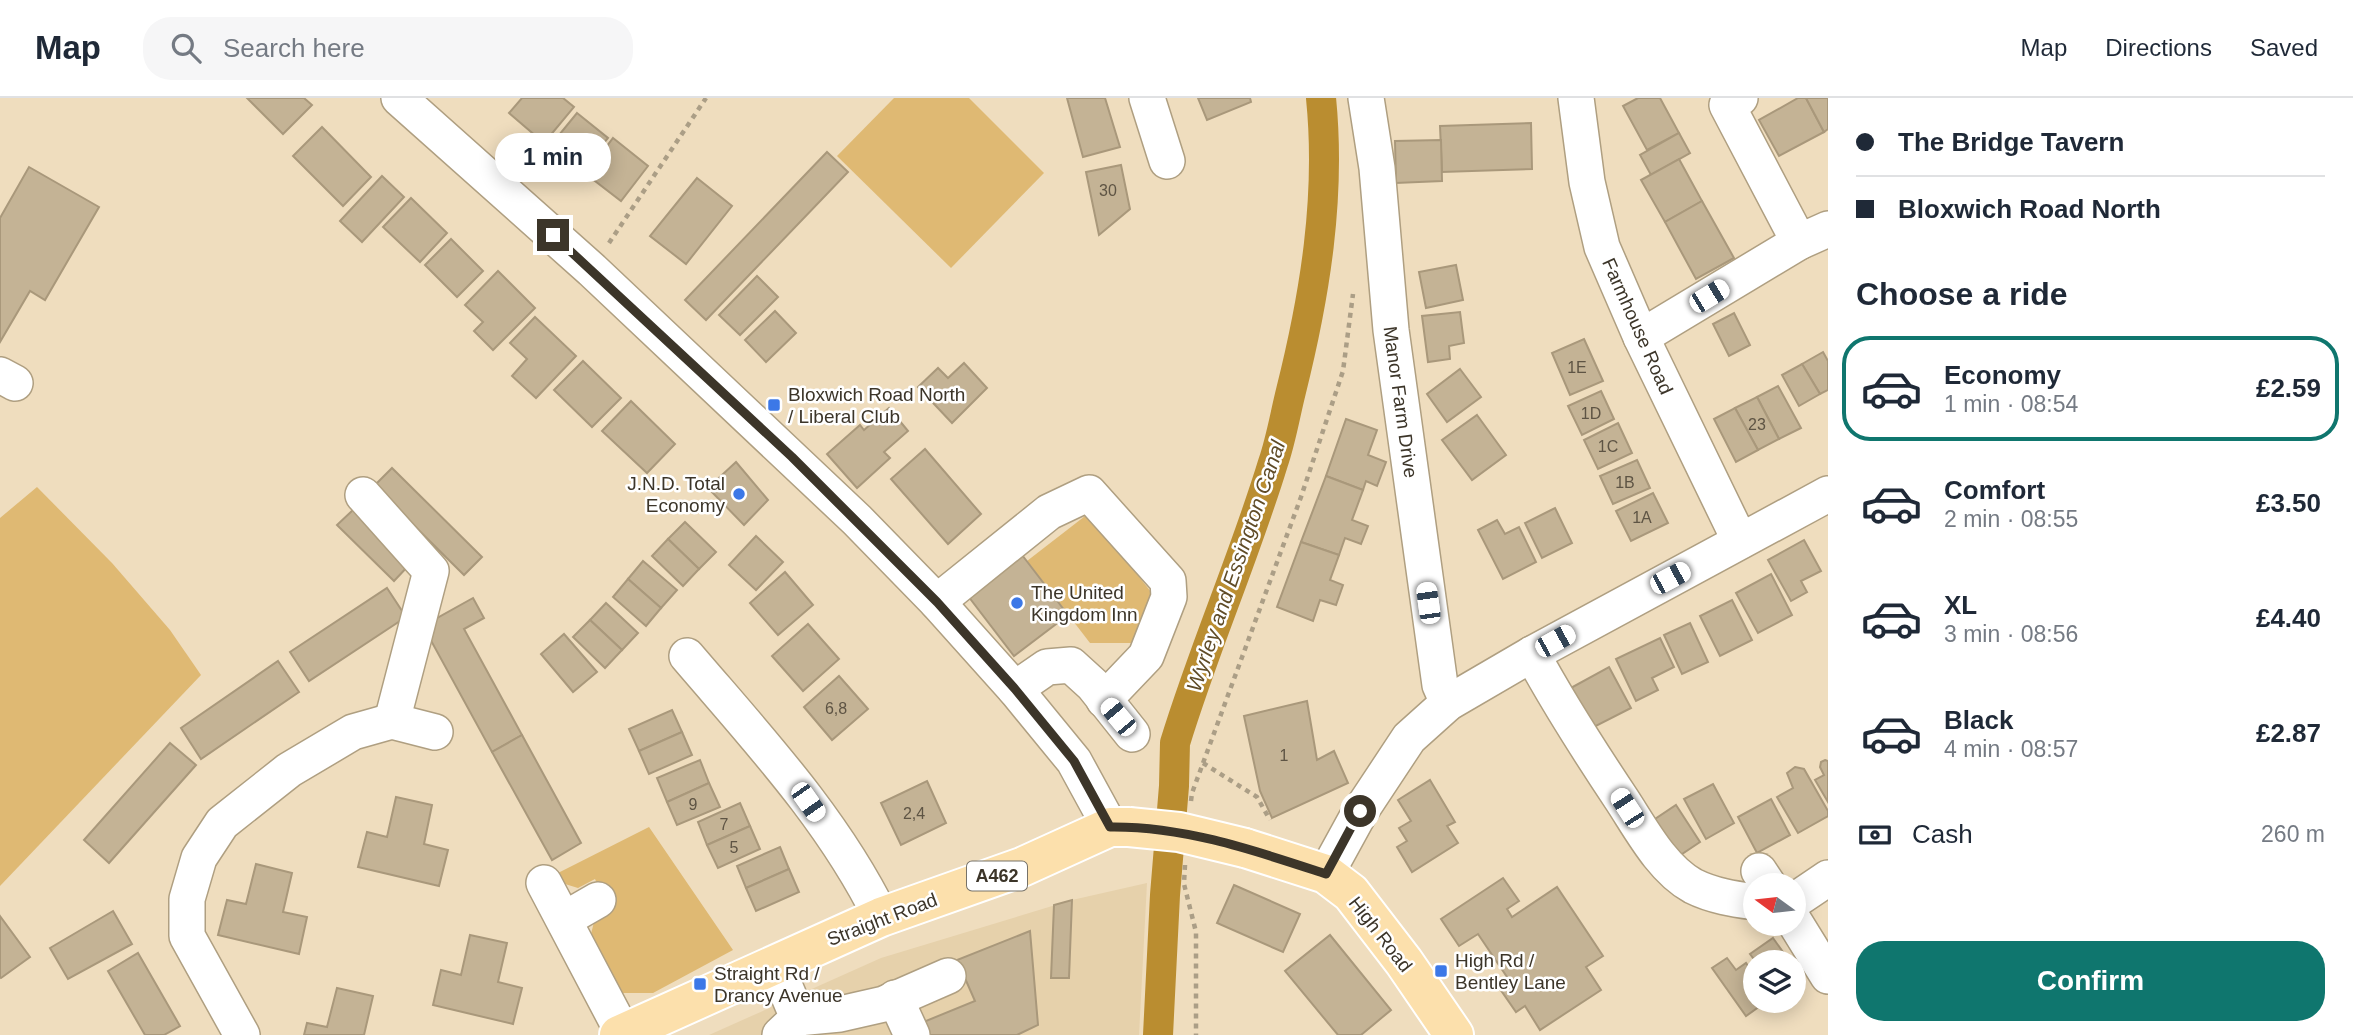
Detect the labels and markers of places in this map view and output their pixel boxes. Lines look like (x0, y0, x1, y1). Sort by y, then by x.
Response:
place label: Bloxwich Road North / Liberal Club (788, 384, 965, 427)
marker: Bloxwich Road North / Liberal Club (766, 397, 782, 413)
place label: J.N.D. Total Economy (627, 473, 725, 516)
marker: J.N.D. Total Economy (731, 486, 747, 502)
place label: The United Kingdom Inn (1031, 582, 1138, 625)
marker: The United Kingdom Inn (1009, 595, 1025, 611)
place label: High Rd / Bentley Lane (1455, 950, 1566, 993)
place label: Straight Rd / Drancy Avenue (714, 963, 843, 1006)
marker: High Rd / Bentley Lane (1433, 963, 1449, 979)
marker: Straight Rd / Drancy Avenue (692, 976, 708, 992)

